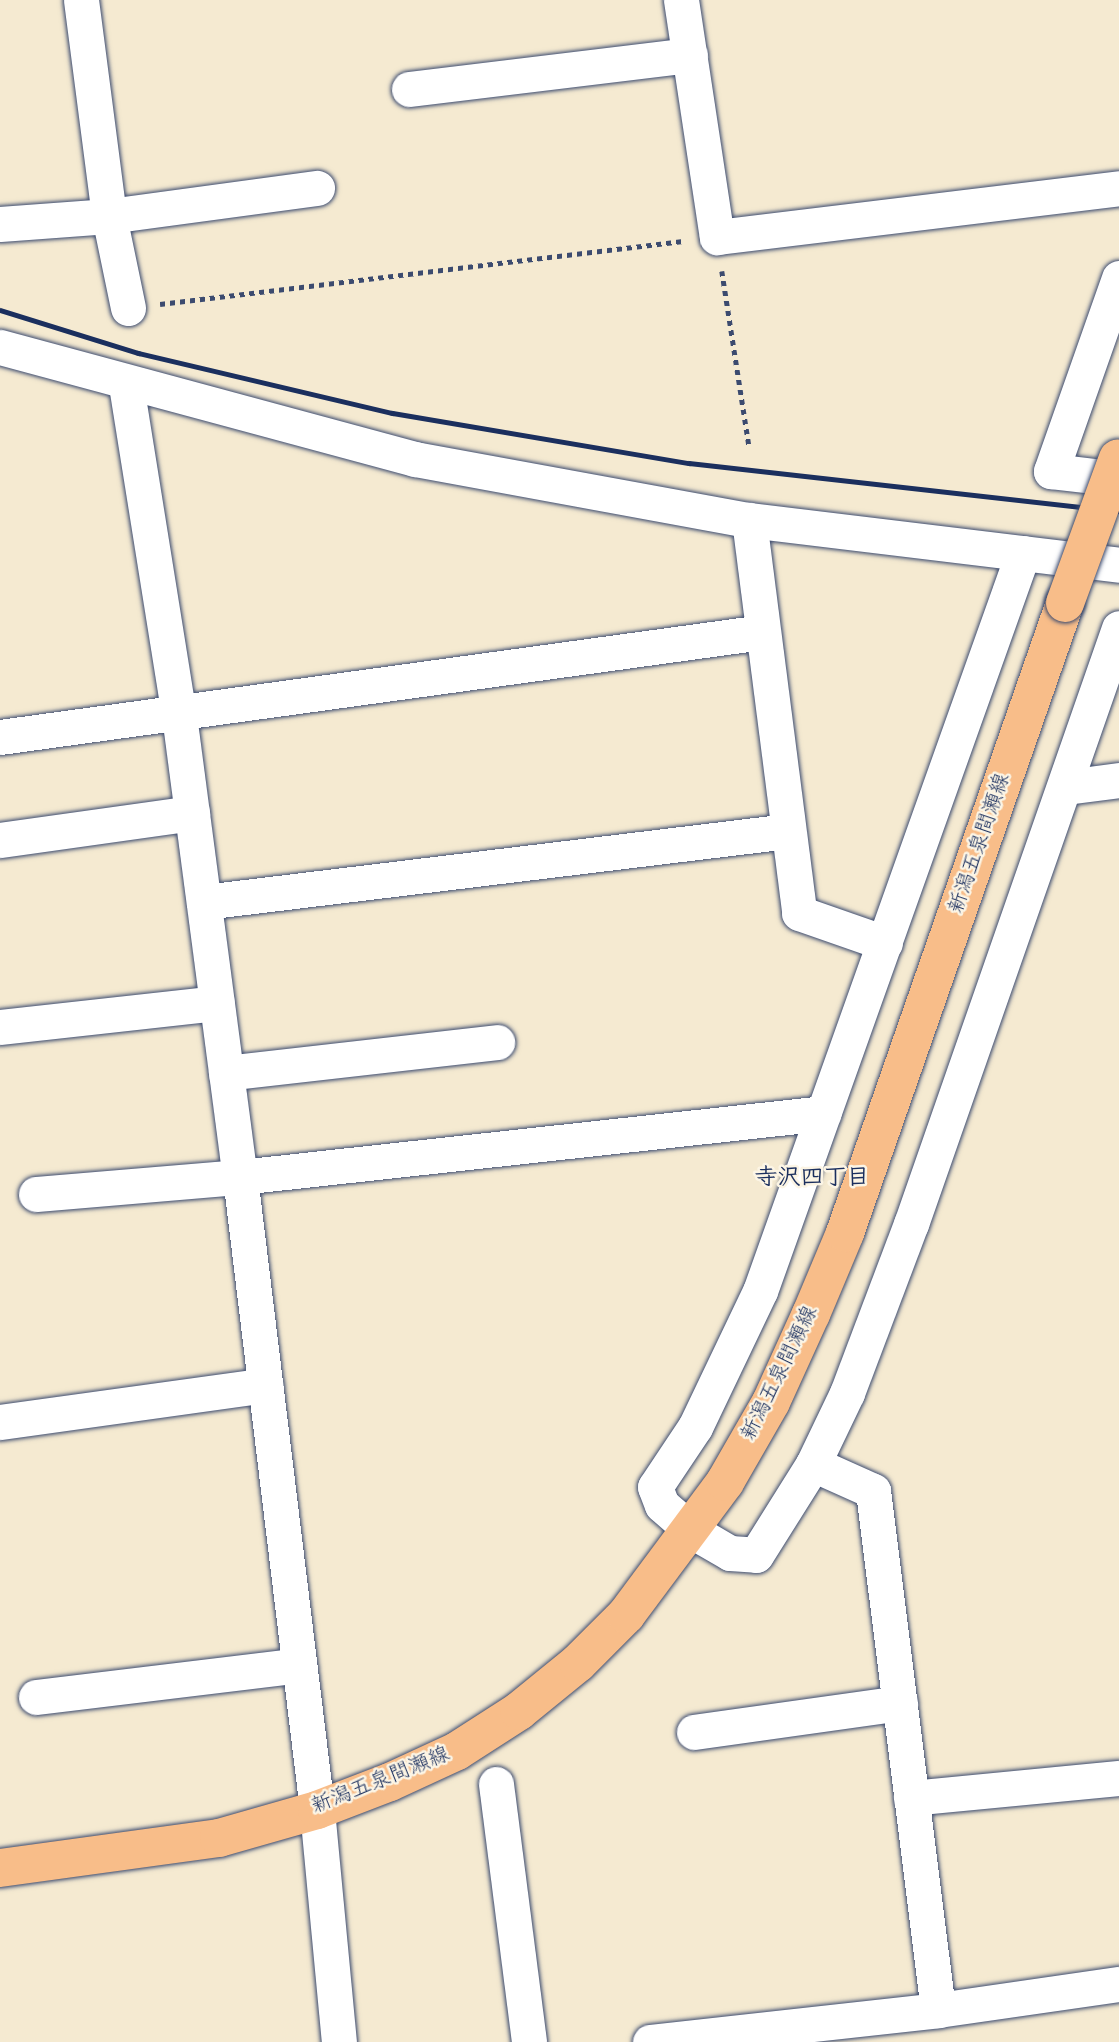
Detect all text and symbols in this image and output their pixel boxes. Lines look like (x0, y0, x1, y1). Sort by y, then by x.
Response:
street label: 新潟五泉間瀬線 (945, 770, 1017, 918)
district label: 寺沢四丁目 (755, 1166, 869, 1194)
street label: 新潟五泉間瀬線 (737, 1302, 825, 1446)
street label: 新潟五泉間瀬線 (308, 1743, 454, 1821)

